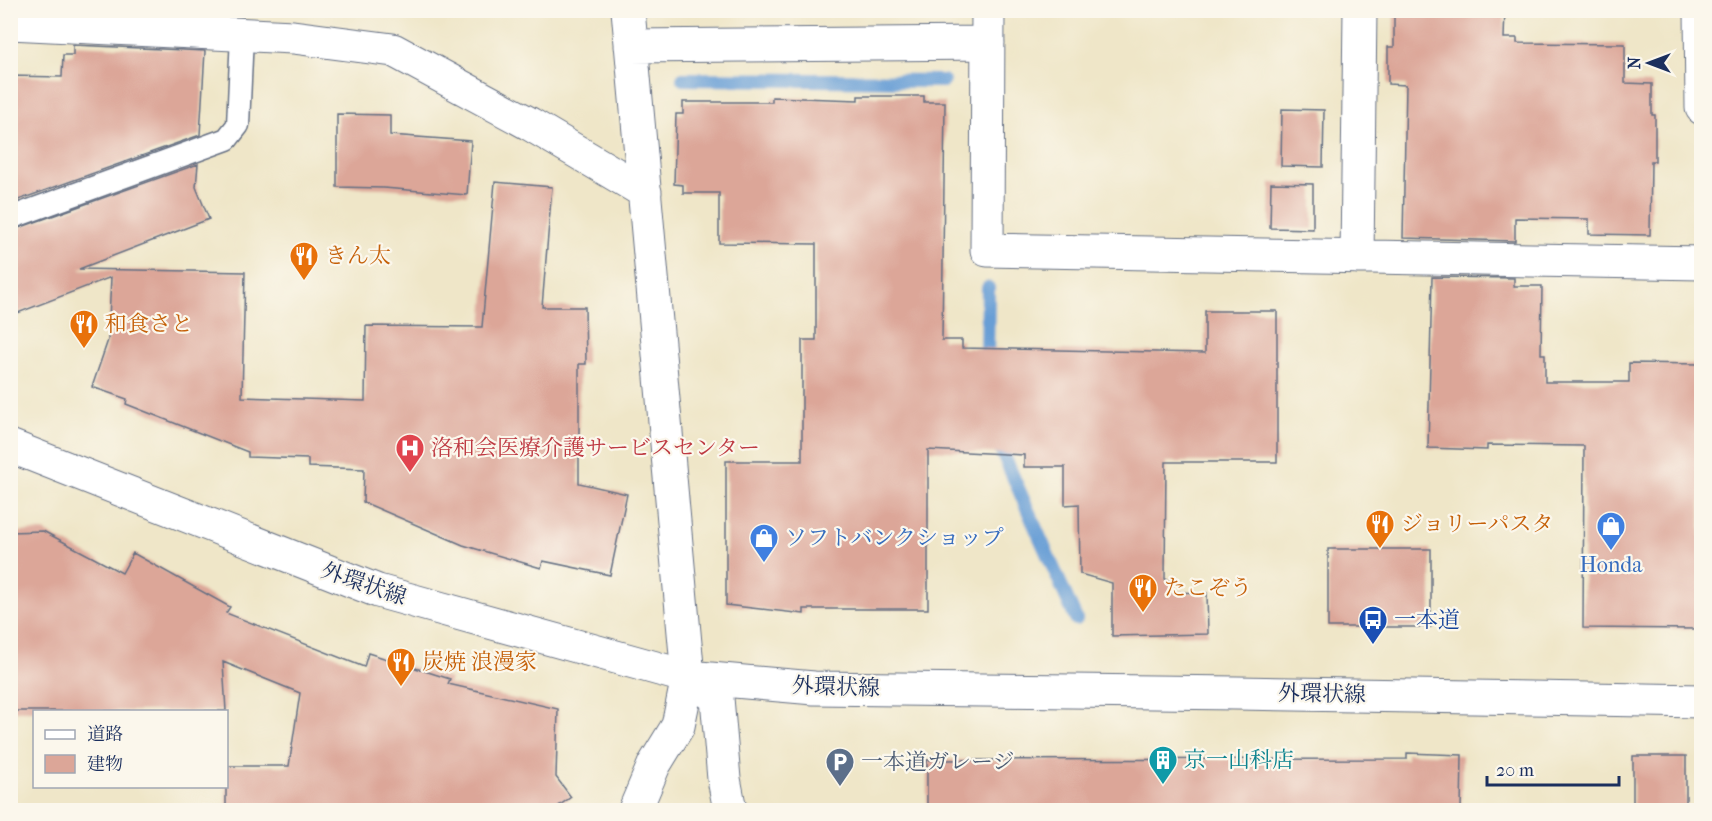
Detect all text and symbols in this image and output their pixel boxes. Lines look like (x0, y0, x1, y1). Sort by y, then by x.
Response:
north arrow (1619, 33, 1679, 93)
text: N (1625, 56, 1644, 69)
restaurant icon: きん太 (288, 240, 320, 282)
place label: きん太 (325, 243, 391, 269)
restaurant icon: 和食さと (68, 308, 100, 350)
place label: 和食さと (105, 311, 193, 337)
hospital icon: 洛和会医療介護サービスセンター (394, 432, 426, 474)
place label: 洛和会医療介護サービスセンター (431, 435, 760, 461)
restaurant icon: ジョリーパスタ (1364, 508, 1396, 550)
shop icon: Honda (1595, 510, 1627, 552)
place label: ジョリーパスタ (1401, 511, 1553, 537)
shop icon: ソフトバンクショップ (748, 522, 780, 564)
place label: ソフトバンクショップ (785, 525, 1004, 551)
place label: Honda (1580, 552, 1643, 578)
street label: 外環状線 (318, 557, 410, 611)
restaurant icon: たこぞう (1127, 572, 1159, 614)
place label: たこぞう (1164, 575, 1252, 601)
bus stop icon: 一本道 (1357, 604, 1389, 646)
place label: 一本道 (1394, 607, 1460, 633)
restaurant icon: 炭焼 浪漫家 (385, 646, 417, 688)
place label: 炭焼 浪漫家 (422, 649, 537, 675)
street label: 外環状線 (792, 672, 880, 702)
street label: 外環状線 (1278, 680, 1366, 708)
legend (33, 710, 228, 788)
text: 道路 (87, 724, 123, 745)
building icon: 京一山科店 (1147, 744, 1179, 786)
parking icon: 一本道ガレージ (824, 746, 856, 788)
place label: 京一山科店 (1184, 747, 1294, 773)
place label: 一本道ガレージ (861, 749, 1015, 775)
scale bar (1487, 749, 1619, 787)
text: 建物 (87, 754, 123, 775)
text: 20 m (1496, 760, 1534, 781)

